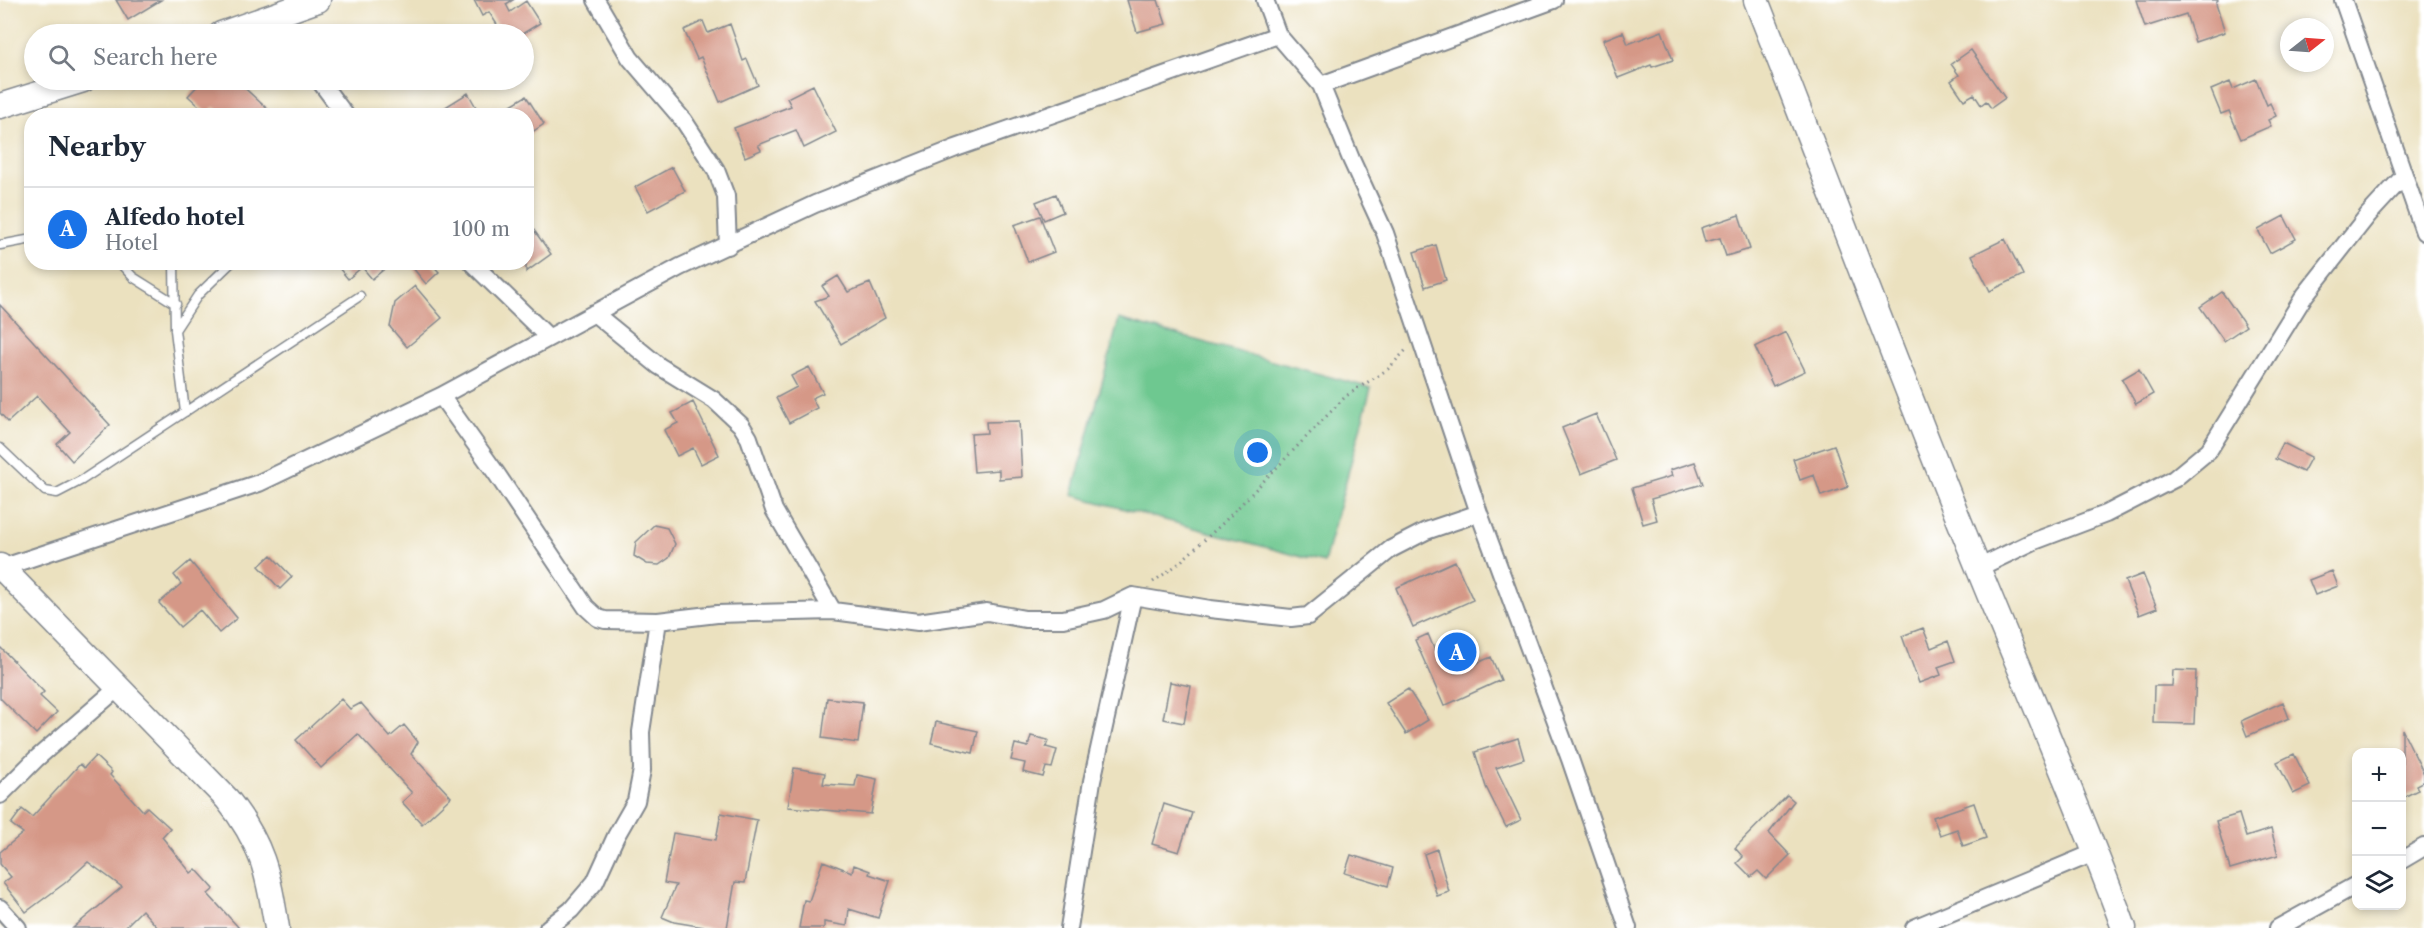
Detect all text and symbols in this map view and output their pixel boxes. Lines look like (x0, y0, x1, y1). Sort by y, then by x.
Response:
north arrow (2280, 18, 2334, 72)
search box (24, 24, 534, 90)
icon: search (45, 41, 78, 74)
text: Search here (93, 44, 218, 71)
text: Nearby (48, 131, 146, 163)
text: Alfedo hotel (105, 204, 245, 231)
text: A (60, 217, 75, 241)
text: 100 m (452, 217, 510, 241)
text: Hotel (105, 231, 158, 255)
your location (1243, 438, 1272, 467)
pin: A (1438, 630, 1476, 674)
map controls (2352, 748, 2406, 910)
button: + (2352, 748, 2406, 802)
button: − (2352, 802, 2406, 856)
button: layers (2352, 856, 2406, 910)

